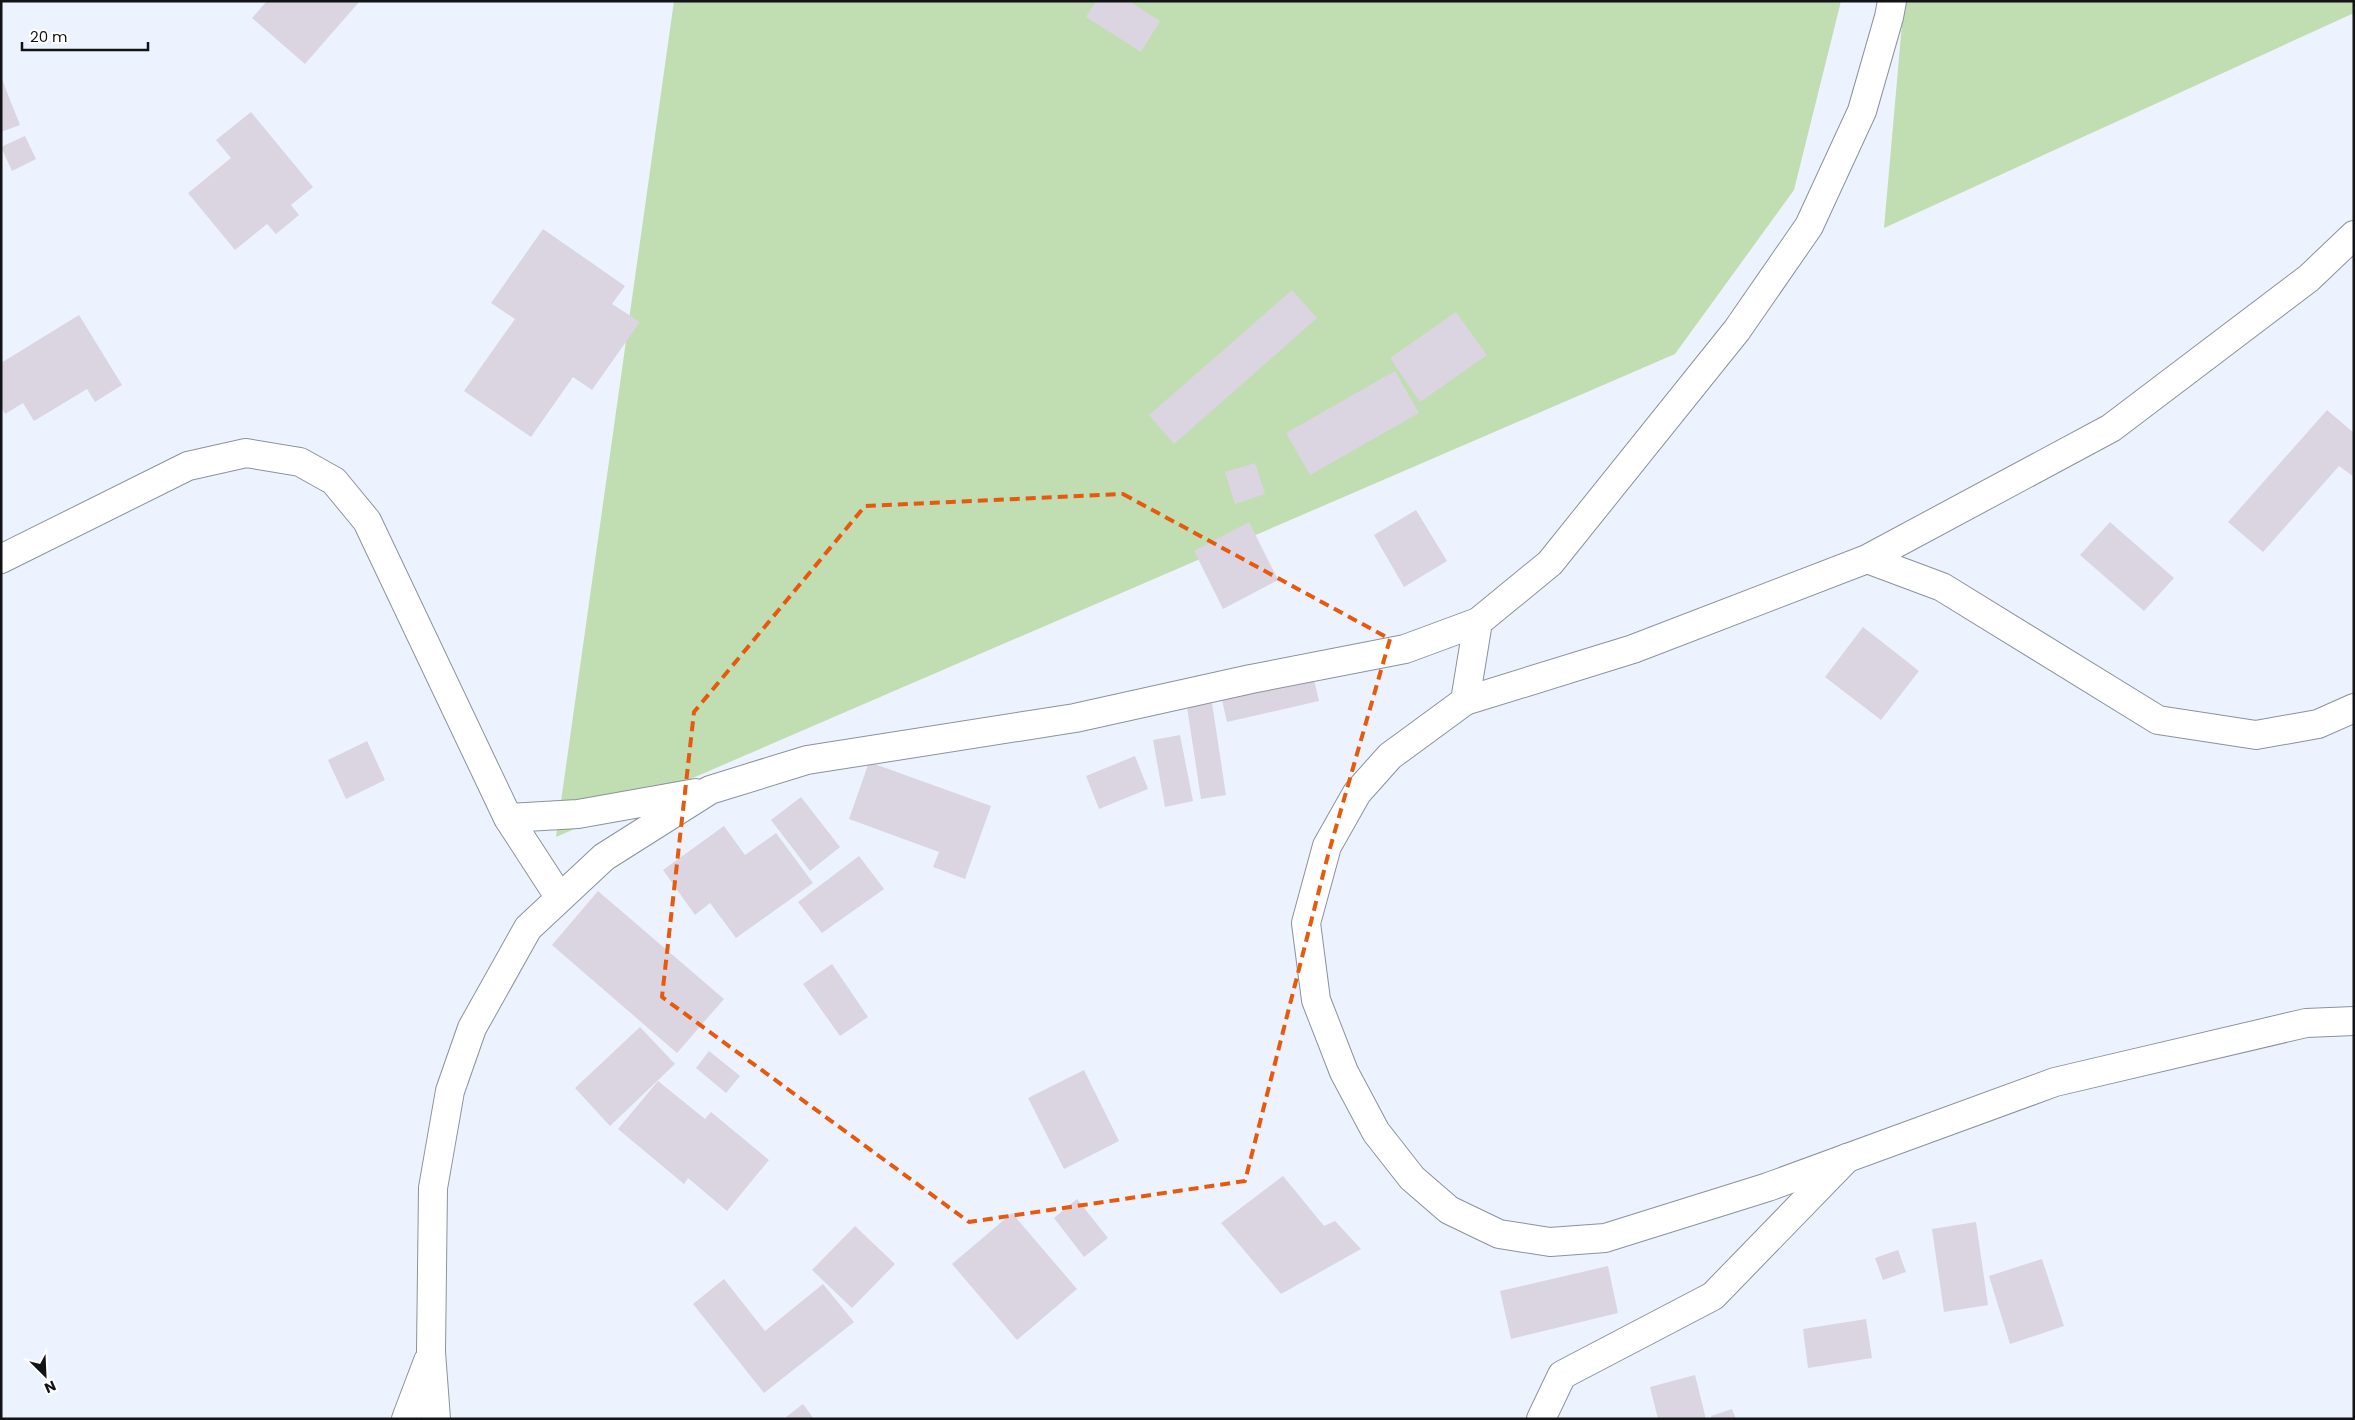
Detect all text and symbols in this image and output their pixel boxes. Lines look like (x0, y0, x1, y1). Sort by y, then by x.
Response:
scale bar (22, 20, 149, 52)
text: 20 m (30, 26, 68, 47)
north arrow (20, 1350, 70, 1400)
text: N (41, 1376, 59, 1398)

